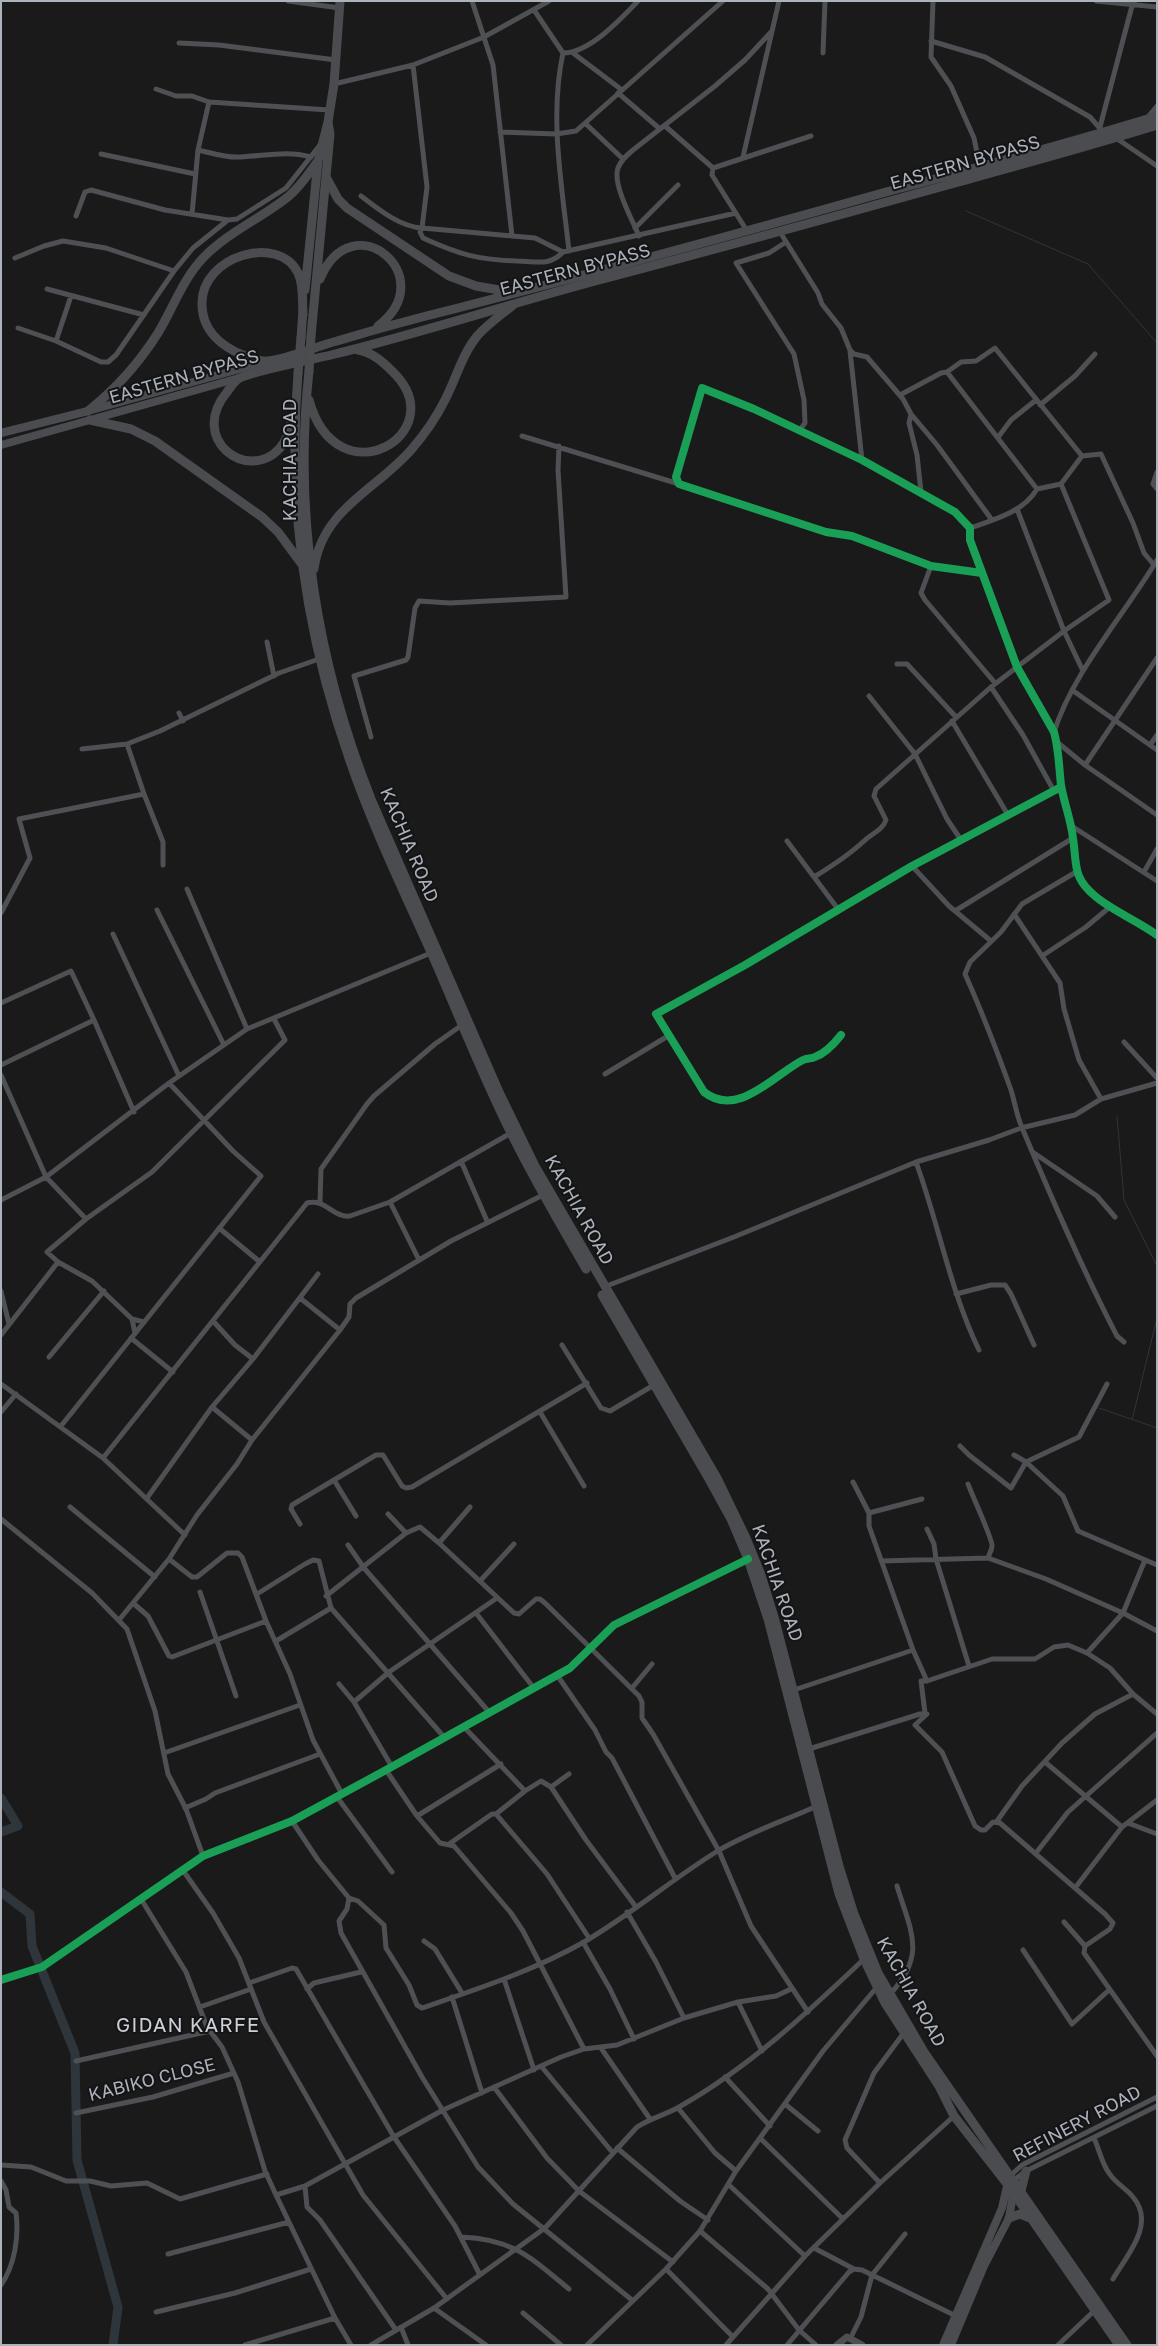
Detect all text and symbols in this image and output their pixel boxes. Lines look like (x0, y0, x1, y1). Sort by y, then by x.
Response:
street label: EASTERN BYPASS (888, 131, 1042, 195)
street label: EASTERN BYPASS (497, 240, 653, 300)
street label: EASTERN BYPASS (107, 345, 261, 409)
street label: KACHIA ROAD (279, 399, 301, 521)
street label: KACHIA ROAD (375, 784, 443, 906)
street label: KACHIA ROAD (540, 1151, 618, 1269)
street label: KACHIA ROAD (747, 1522, 807, 1644)
street label: KACHIA ROAD (872, 1933, 950, 2051)
district label: GIDAN KARFE (115, 2014, 261, 2038)
street label: KABIKO CLOSE (86, 2054, 218, 2106)
street label: REFINERY ROAD (1009, 2081, 1145, 2167)

